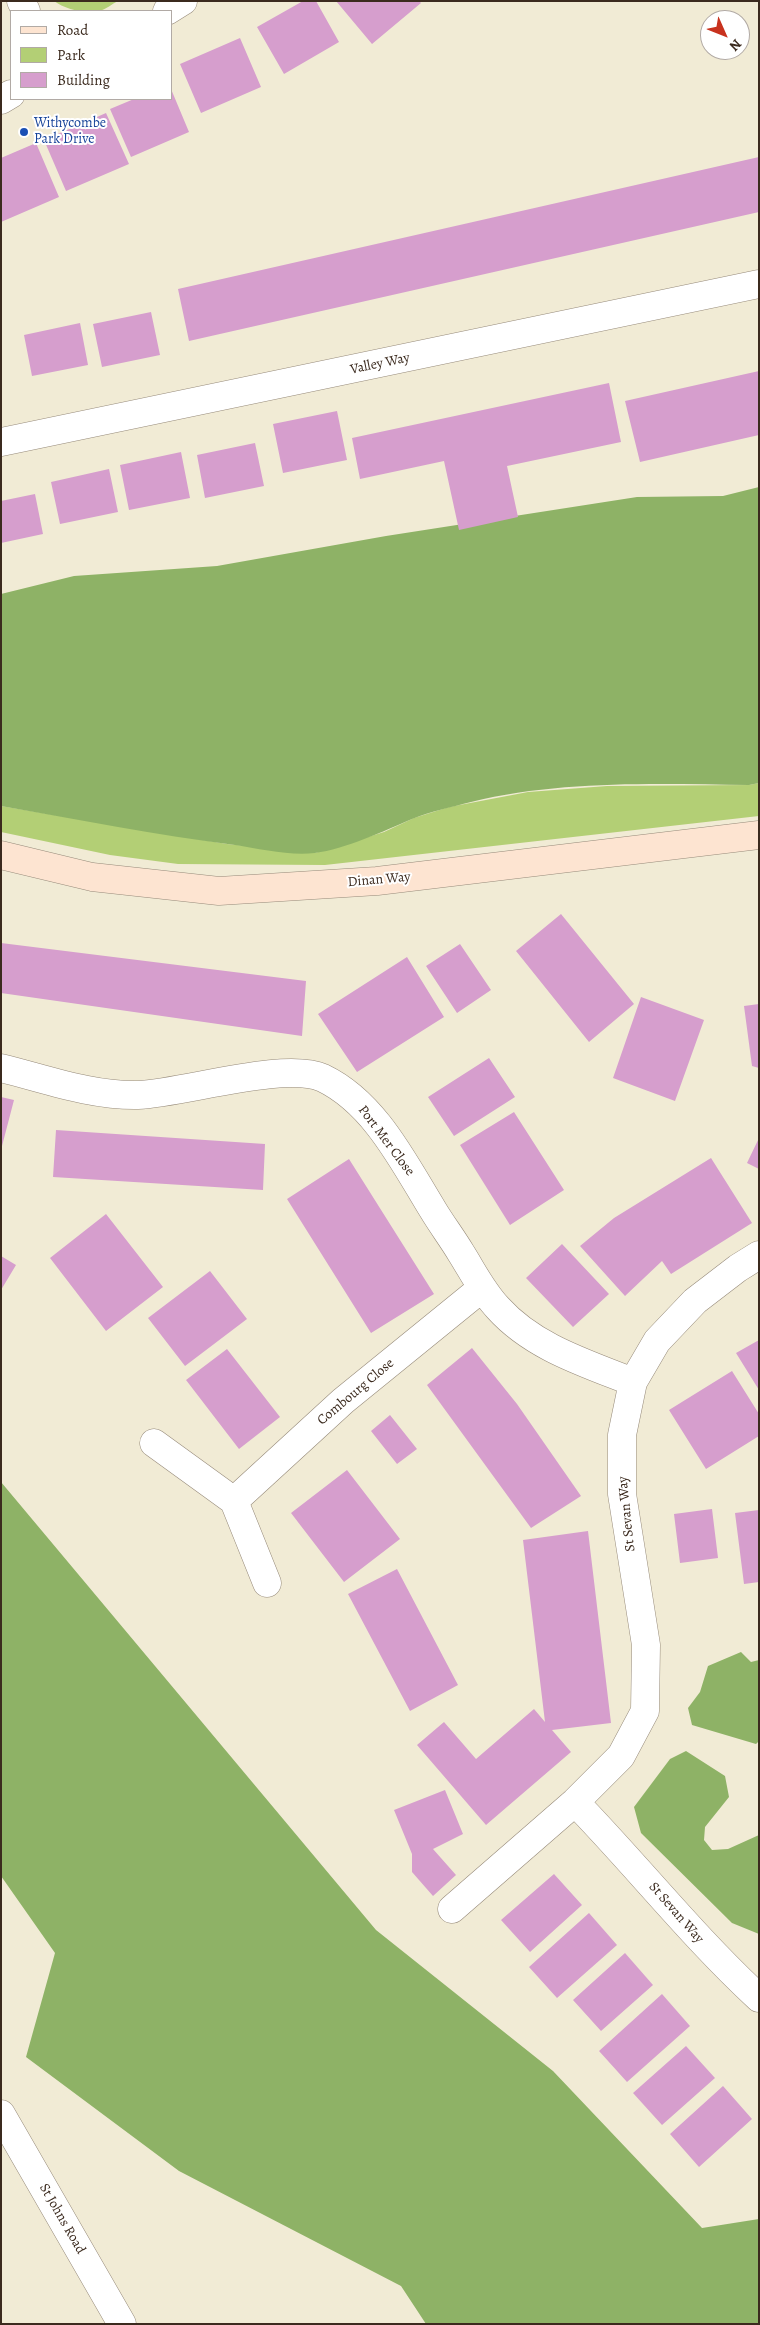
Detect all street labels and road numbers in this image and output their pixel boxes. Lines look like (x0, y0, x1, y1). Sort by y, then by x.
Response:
street label: Valley Way (349, 349, 411, 379)
street label: Dinan Way (347, 869, 411, 891)
street label: Port Mer Close (354, 1102, 418, 1180)
street label: Combourg Close (314, 1355, 398, 1429)
street label: St Sevan Way (615, 1476, 639, 1552)
street label: St Sevan Way (645, 1879, 707, 1947)
street label: St Johns Road (35, 2181, 89, 2257)

